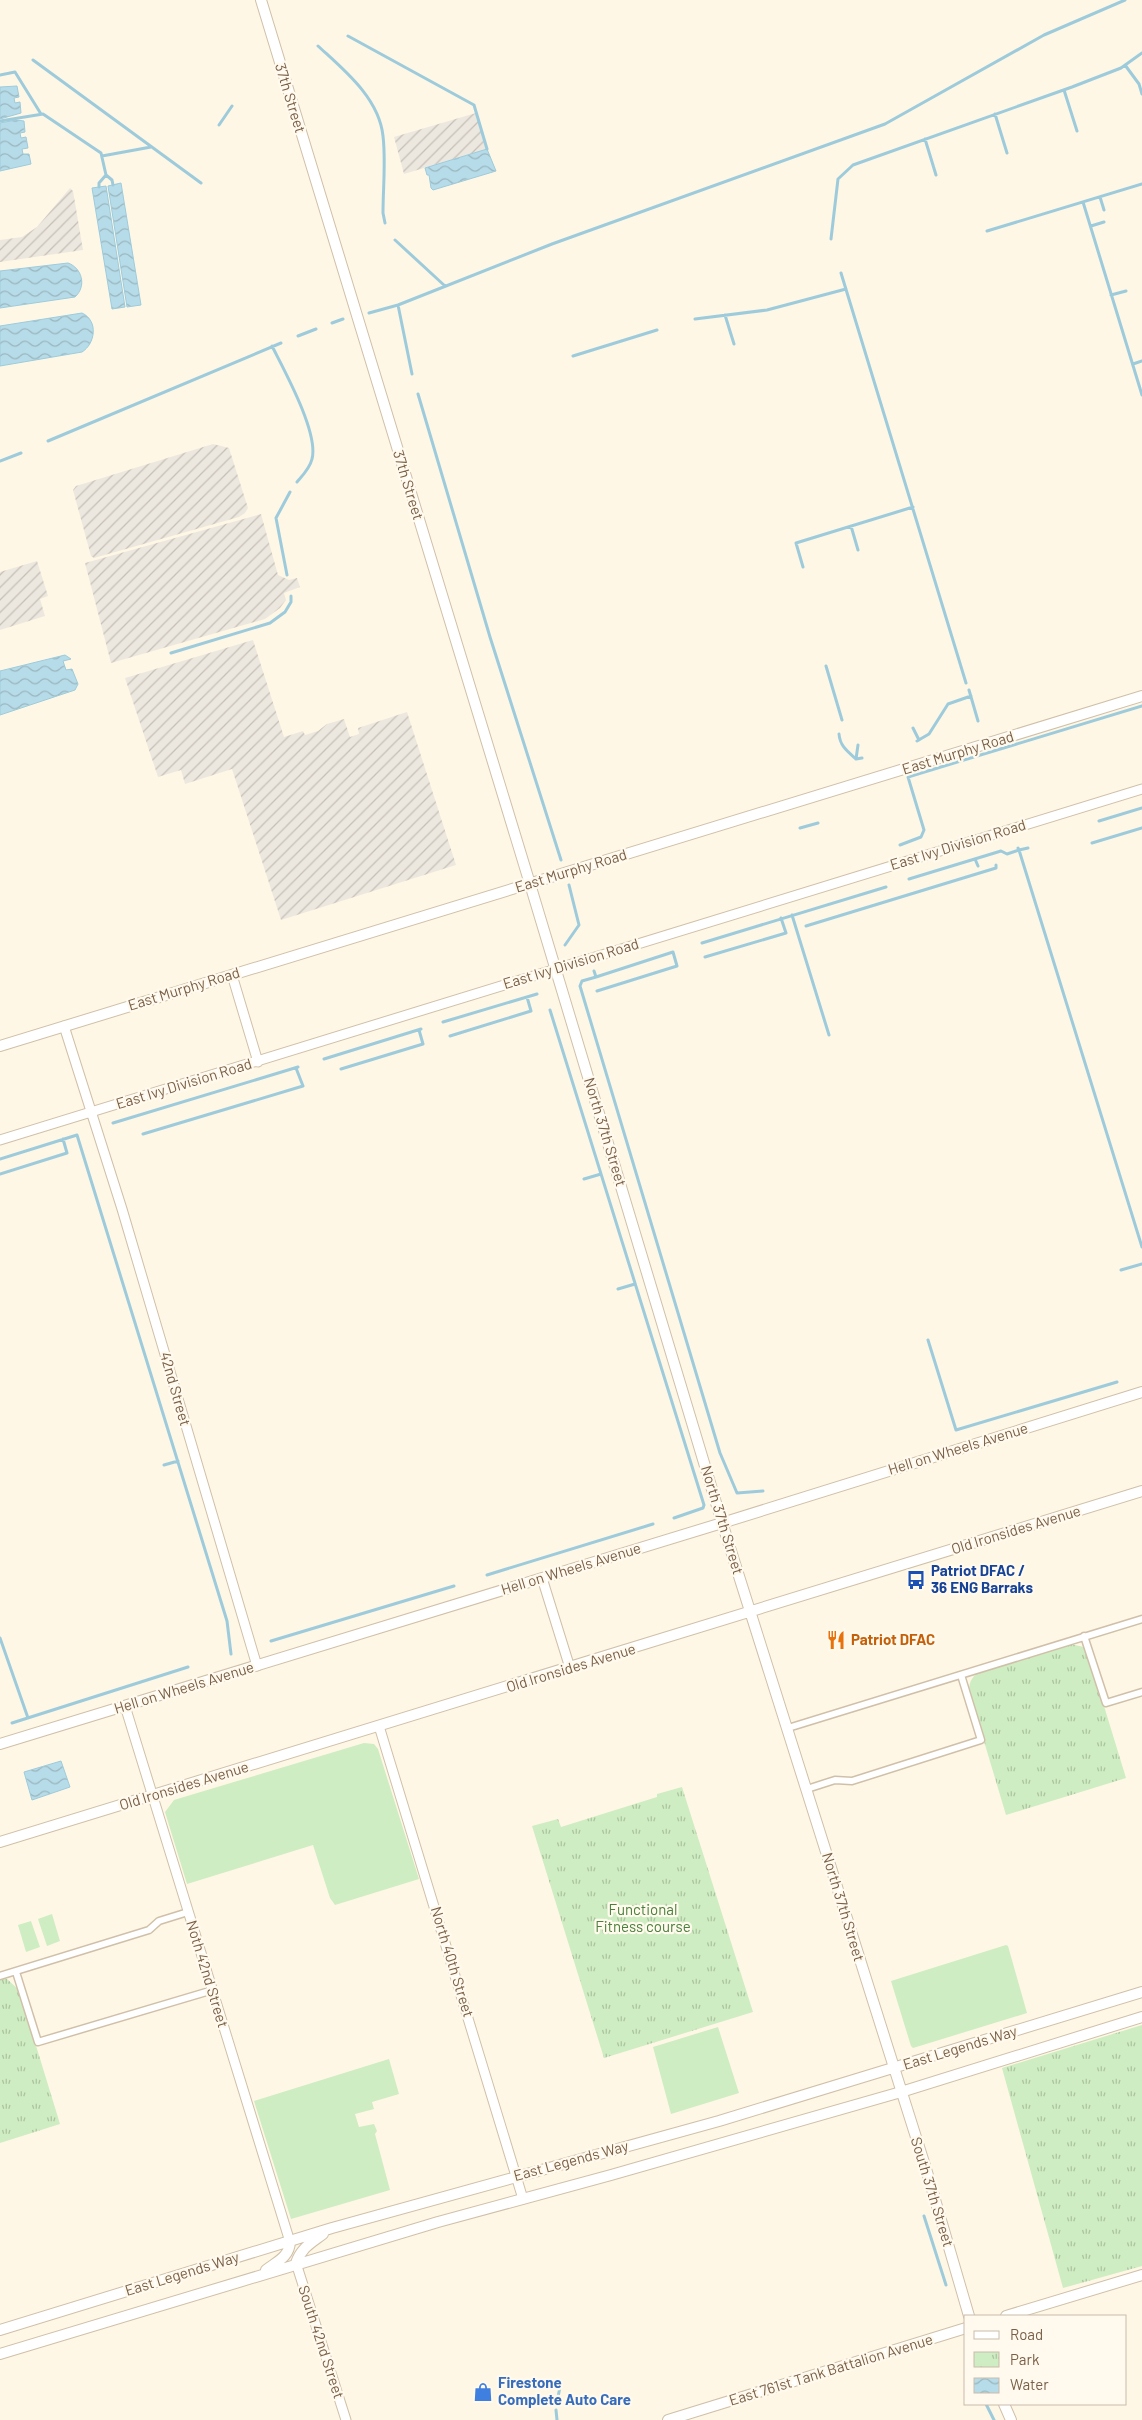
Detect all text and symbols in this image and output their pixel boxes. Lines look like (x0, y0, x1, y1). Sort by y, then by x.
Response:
street label: 37th Street (272, 60, 310, 135)
street label: 37th Street (390, 447, 428, 522)
street label: East Murphy Road (900, 726, 1016, 778)
street label: East Ivy Division Road (888, 815, 1028, 873)
street label: East Murphy Road (513, 844, 629, 896)
street label: East Ivy Division Road (501, 934, 641, 992)
street label: East Murphy Road (126, 962, 242, 1014)
street label: East Ivy Division Road (114, 1054, 254, 1112)
street label: North 37th Street (581, 1075, 631, 1188)
street label: 42nd Street (157, 1350, 195, 1428)
street label: Hell on Wheels Avenue (886, 1418, 1030, 1478)
street label: North 37th Street (698, 1463, 748, 1576)
street label: Old Ironsides Avenue (949, 1501, 1083, 1557)
street label: Hell on Wheels Avenue (499, 1538, 643, 1598)
place label: Patriot DFAC / 36 ENG Barraks (931, 1561, 1033, 1596)
bus stop icon: Patriot DFAC / 36 ENG Barraks (905, 1569, 927, 1591)
restaurant icon: Patriot DFAC (825, 1629, 847, 1651)
place label: Patriot DFAC (851, 1630, 935, 1648)
street label: Old Ironsides Avenue (504, 1639, 638, 1695)
street label: Hell on Wheels Avenue (112, 1657, 256, 1717)
street label: Old Ironsides Avenue (117, 1757, 251, 1813)
street label: North 37th Street (819, 1850, 869, 1963)
park label: Functional Fitness course (595, 1900, 691, 1935)
street label: North 40th Street (428, 1904, 478, 2019)
street label: Noth 42nd Street (183, 1918, 233, 2030)
street label: East Legends Way (901, 2021, 1019, 2073)
street label: South 37th Street (908, 2135, 958, 2249)
street label: East Legends Way (511, 2136, 630, 2184)
street label: East Legends Way (123, 2247, 241, 2299)
street label: South 42nd Street (295, 2283, 349, 2401)
legend (964, 2315, 1127, 2405)
text: Road (1010, 2325, 1043, 2343)
street label: East 761st Tank Battalion Avenue (727, 2329, 935, 2409)
text: Park (1010, 2350, 1040, 2368)
place label: Firestone Complete Auto Care (498, 2373, 631, 2408)
text: Water (1010, 2375, 1049, 2393)
shop icon: Firestone Complete Auto Care (472, 2381, 494, 2403)

